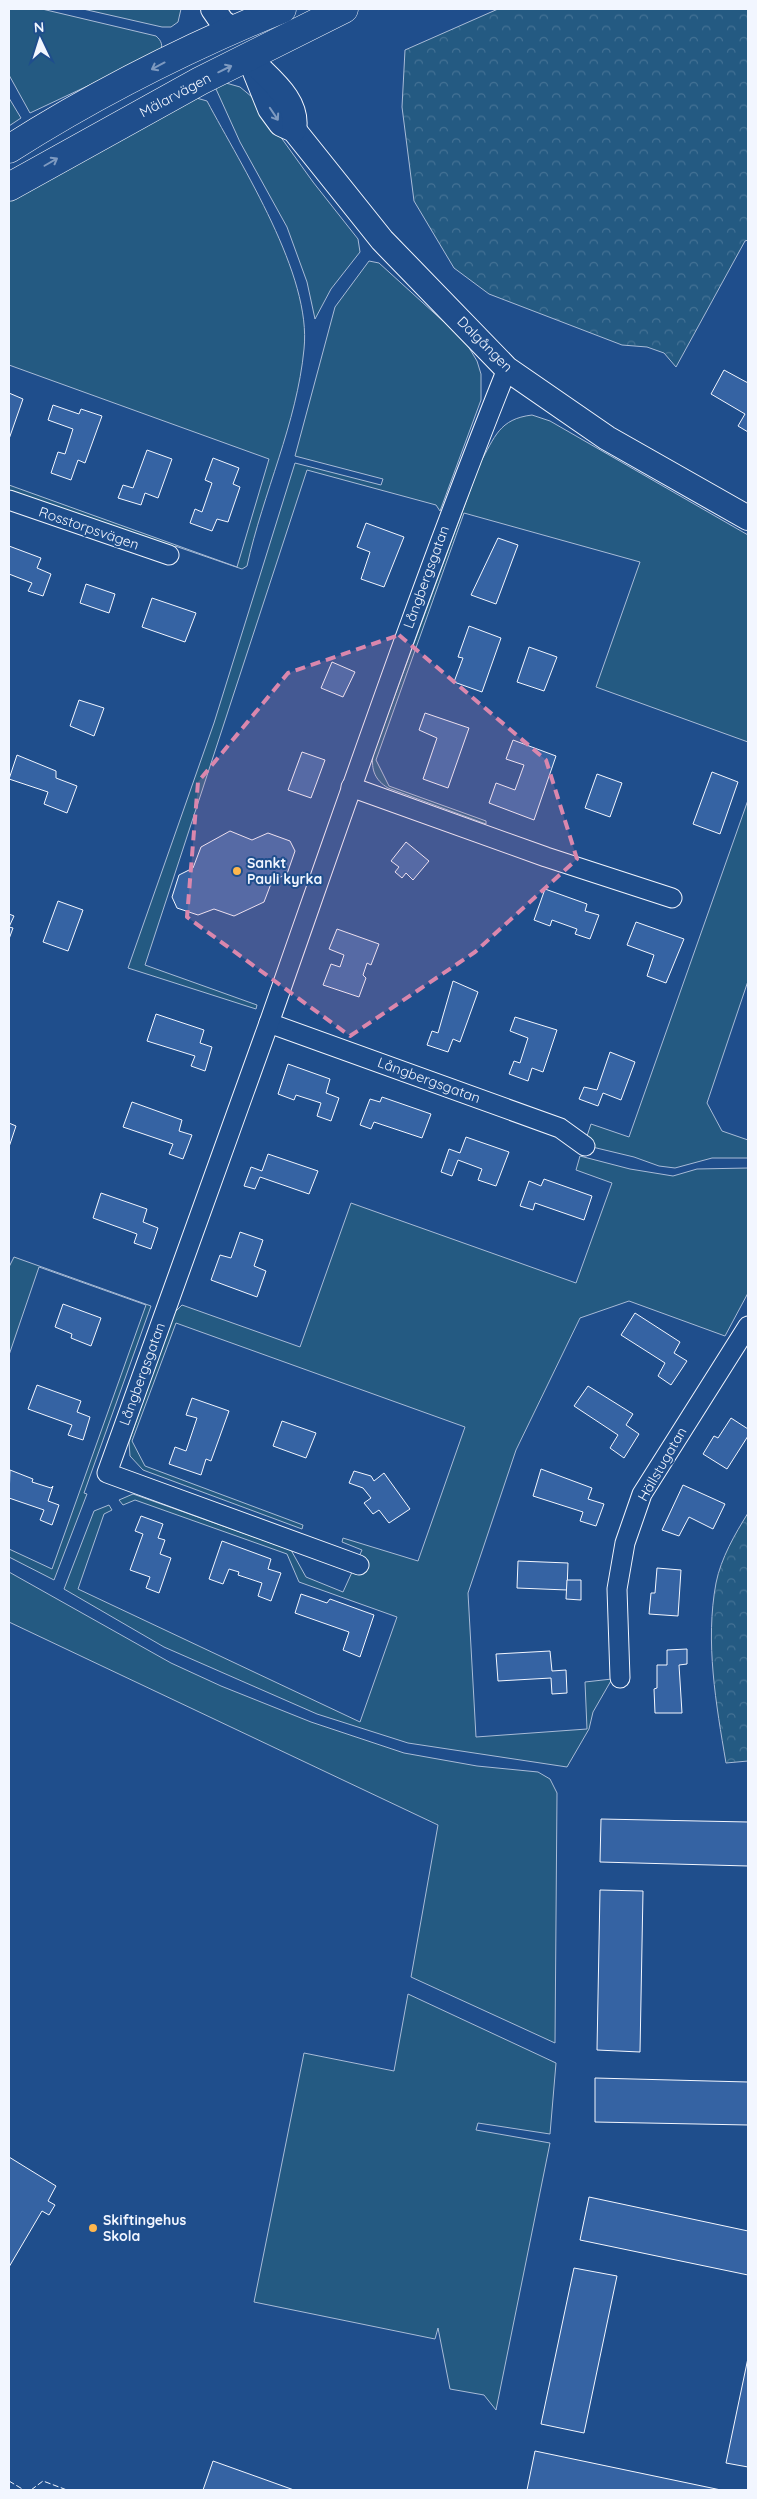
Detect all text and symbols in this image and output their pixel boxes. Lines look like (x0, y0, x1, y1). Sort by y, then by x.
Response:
north arrow (15, 15, 65, 65)
text: N (33, 18, 45, 36)
one-way arrow (151, 62, 166, 71)
one-way arrow (217, 64, 232, 73)
street label: Mälarvägen (136, 69, 214, 121)
one-way arrow (269, 107, 279, 121)
one-way arrow (43, 157, 57, 167)
street label: Dalgången (453, 312, 517, 376)
street label: Rosstorpsvägen (37, 502, 141, 554)
street label: Långbergsgatan (399, 523, 453, 631)
place label: Sankt Pauli kyrka (247, 854, 322, 888)
marker: Sankt Pauli kyrka (231, 865, 243, 877)
street label: Långbergsgatan (375, 1053, 483, 1107)
street label: Långbergsgatan (115, 1320, 169, 1428)
street label: Hällstugatan (634, 1424, 690, 1504)
place label: Skiftingehus Skola (103, 2211, 186, 2245)
marker: Skiftingehus Skola (87, 2222, 99, 2234)

